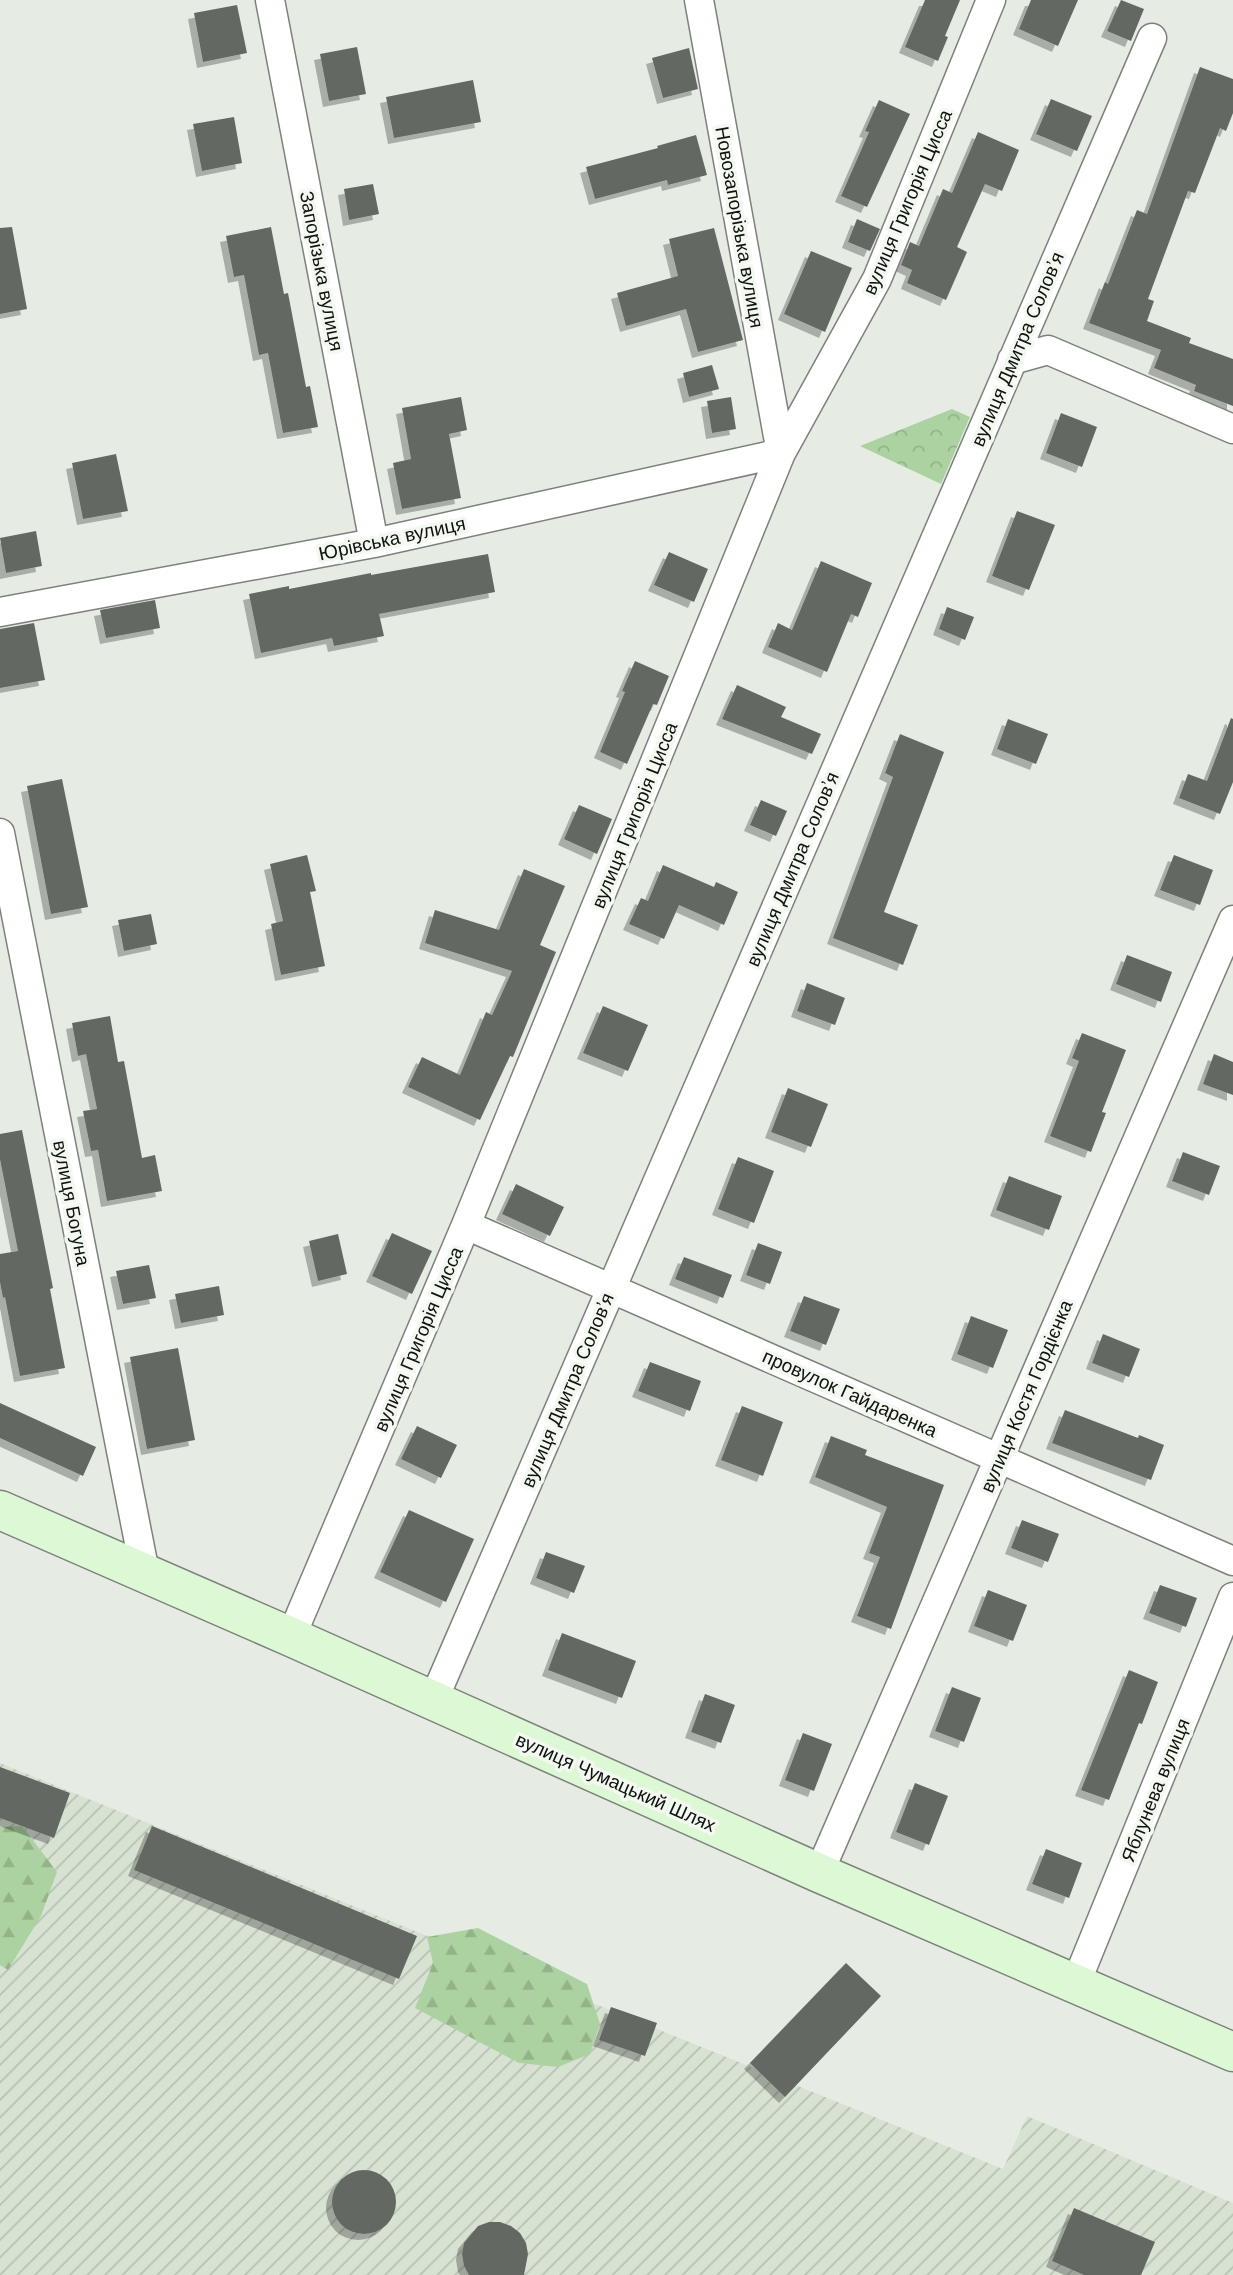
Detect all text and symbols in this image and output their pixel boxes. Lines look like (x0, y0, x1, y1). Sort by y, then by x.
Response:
street label: вулиця Григорія Цисса (859, 106, 956, 298)
street label: Новозапорізька вулиця (711, 125, 768, 329)
street label: Запорізька вулиця (296, 189, 347, 353)
street label: вулиця Дмитра Соловʼя (967, 249, 1068, 449)
street label: Юрівська вулиця (317, 513, 467, 564)
street label: вулиця Григорія Цисса (587, 719, 682, 911)
street label: вулиця Дмитра Соловʼя (742, 769, 843, 969)
street label: вулиця Богуна (49, 1139, 94, 1268)
street label: вулиця Григорія Цисса (370, 1243, 467, 1435)
street label: вулиця Дмитра Соловʼя (517, 1290, 618, 1490)
street label: вулиця Костя Гордієнка (976, 1297, 1077, 1495)
street label: провулок Гайдаренка (759, 1346, 941, 1442)
street label: Яблунева вулиця (1117, 1715, 1194, 1865)
street label: вулиця Чумацький Шлях (513, 1729, 719, 1836)

